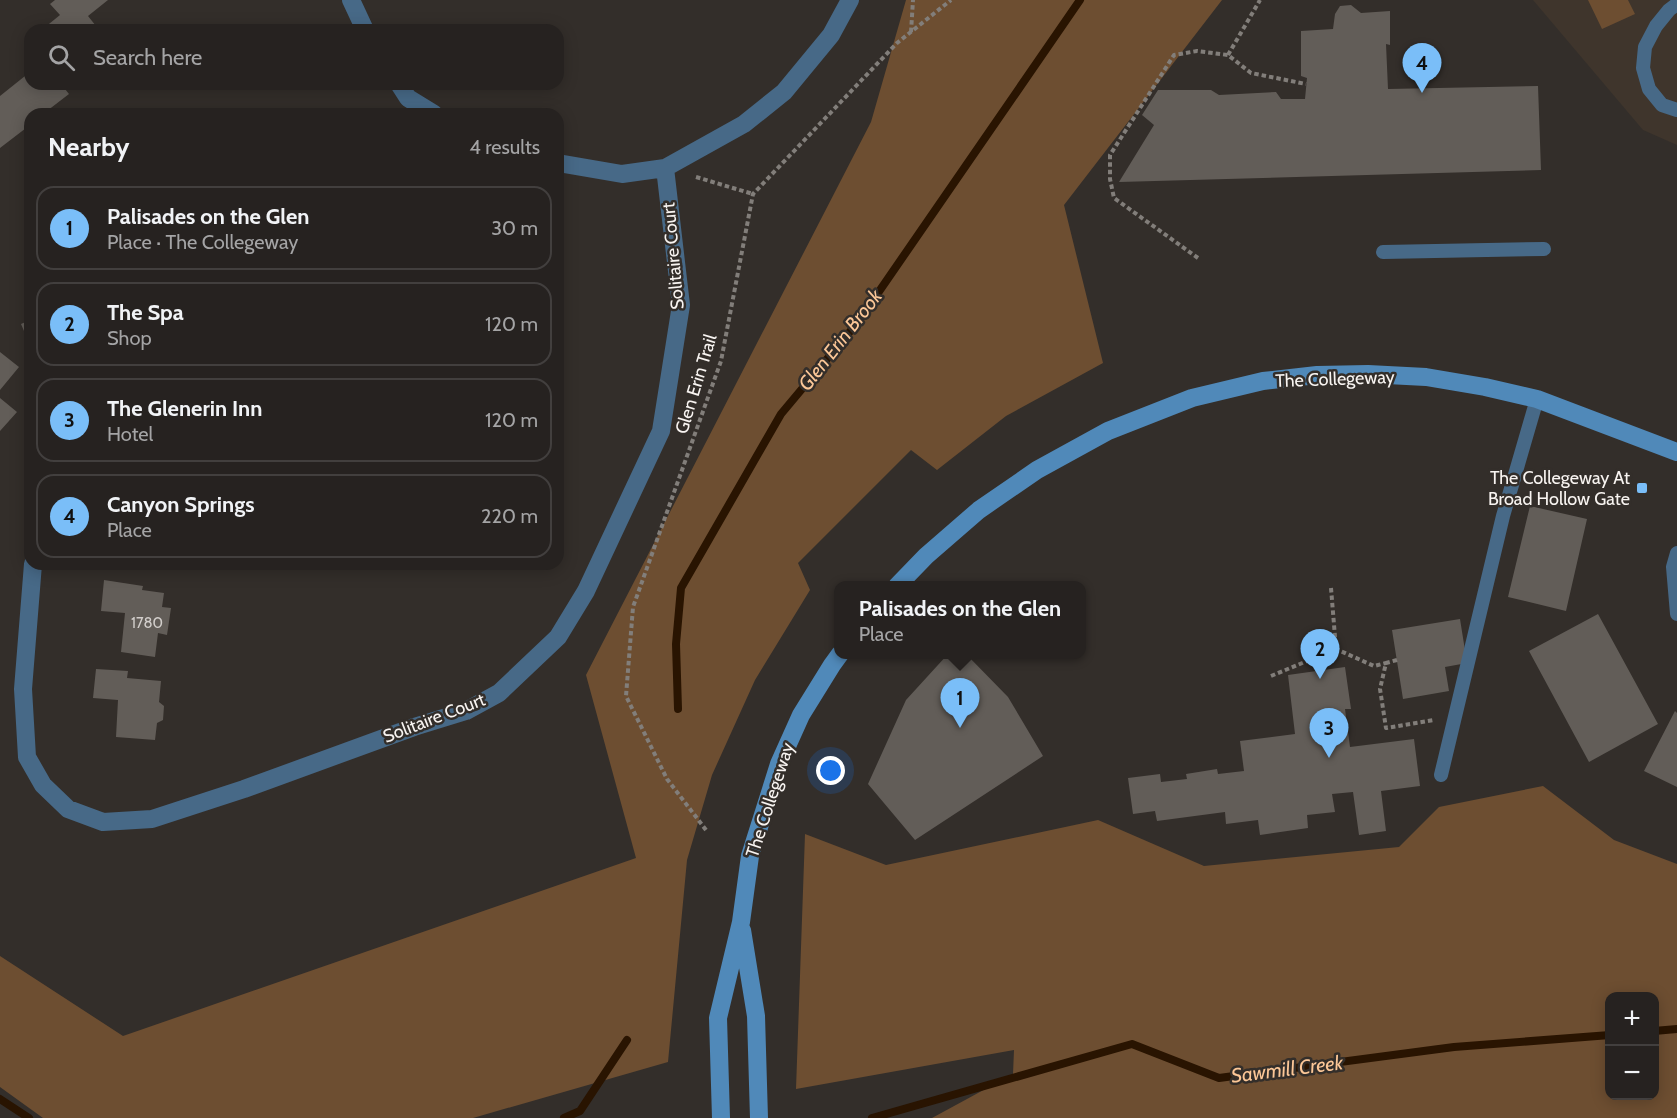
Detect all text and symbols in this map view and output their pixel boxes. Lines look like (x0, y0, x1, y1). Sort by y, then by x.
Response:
search box (24, 24, 564, 90)
icon: search (45, 41, 78, 74)
text: Search here (93, 44, 202, 71)
pin: 4 (1402, 44, 1442, 93)
text: Nearby (48, 131, 129, 163)
text: 4 results (469, 135, 540, 159)
street label: Solitaire Court (657, 201, 689, 311)
text: Palisades on the Glen (107, 203, 309, 230)
text: 1 (66, 216, 73, 240)
text: 30 m (491, 216, 538, 240)
text: Place · The Collegeway (107, 230, 298, 254)
water label: Glen Erin Brook (793, 284, 888, 395)
text: The Spa (107, 299, 184, 326)
text: 2 (64, 312, 75, 336)
text: 120 m (485, 312, 538, 336)
text: Shop (107, 326, 152, 350)
street label: Glen Erin Trail (670, 331, 722, 437)
street label: The Collegeway (1275, 366, 1395, 392)
text: The Glenerin Inn (107, 395, 262, 422)
text: 3 (64, 408, 75, 432)
text: 120 m (485, 408, 538, 432)
text: Hotel (107, 422, 153, 446)
place label: The Collegeway At Broad Hollow Gate (1488, 467, 1630, 510)
marker: The Collegeway At Broad Hollow Gate (1635, 481, 1649, 495)
text: Canyon Springs (107, 491, 255, 518)
text: 4 (63, 504, 76, 528)
text: 220 m (481, 504, 538, 528)
text: Place (107, 518, 152, 542)
popup (834, 581, 1086, 659)
text: Palisades on the Glen (859, 595, 1061, 622)
house number: 1780 (131, 614, 163, 632)
text: Place (859, 622, 904, 646)
pin: 2 (1300, 630, 1340, 679)
pin: 1 (940, 678, 980, 728)
street label: Solitaire Court (380, 688, 488, 748)
pin: 3 (1310, 708, 1348, 758)
street label: The Collegeway (741, 740, 799, 860)
your location (816, 756, 845, 785)
map controls (1605, 992, 1659, 1100)
button: + (1605, 992, 1659, 1046)
button: − (1605, 1046, 1659, 1100)
water label: Sawmill Creek (1230, 1050, 1346, 1088)

